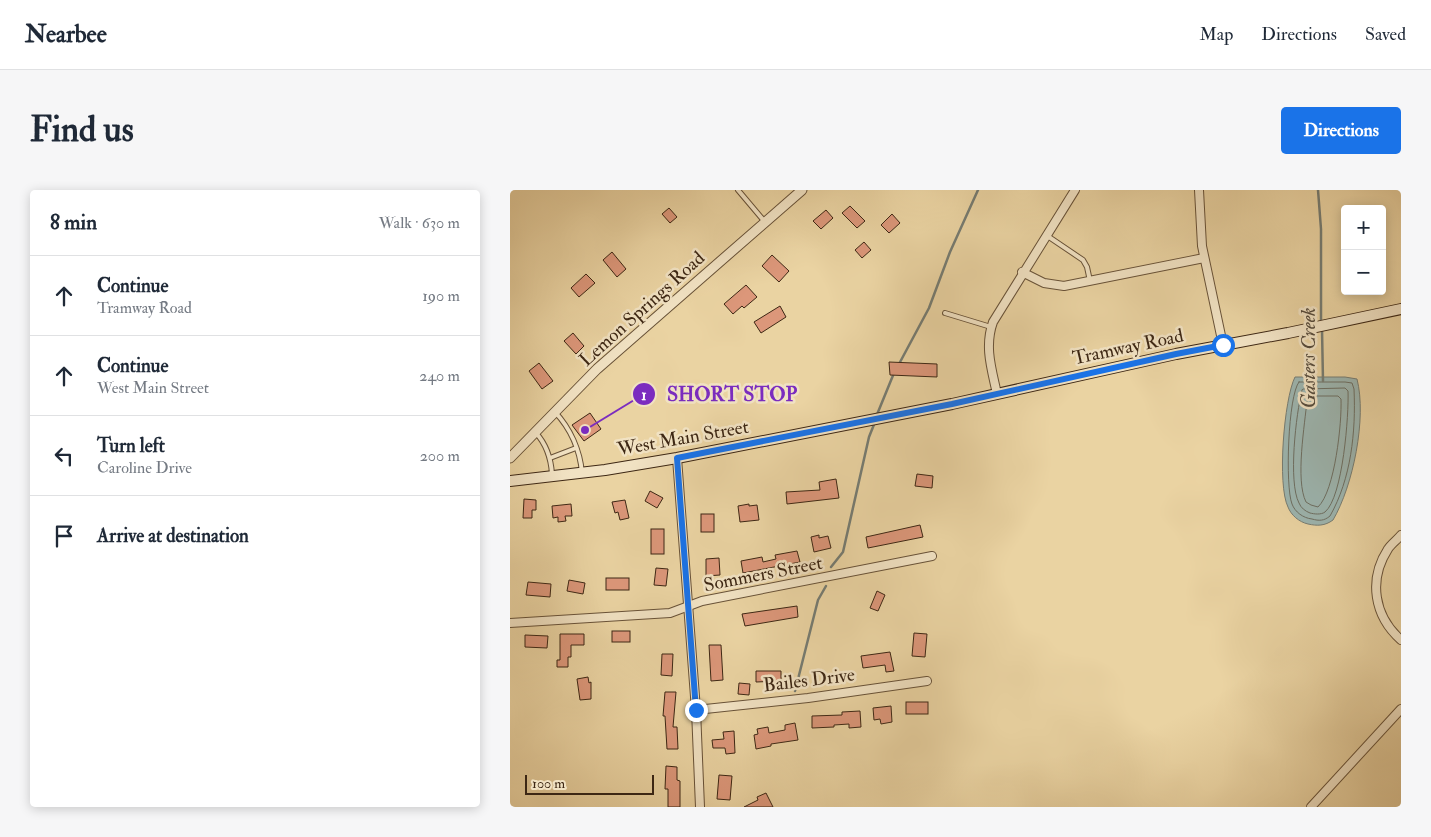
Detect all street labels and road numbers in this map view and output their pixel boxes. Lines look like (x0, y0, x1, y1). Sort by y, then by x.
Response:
street label: Lemon Springs Road (574, 246, 711, 373)
street label: Tramway Road (1070, 323, 1186, 370)
street label: West Main Street (614, 415, 751, 462)
street label: Sommers Street (702, 551, 824, 597)
street label: Bailes Drive (762, 662, 856, 698)

